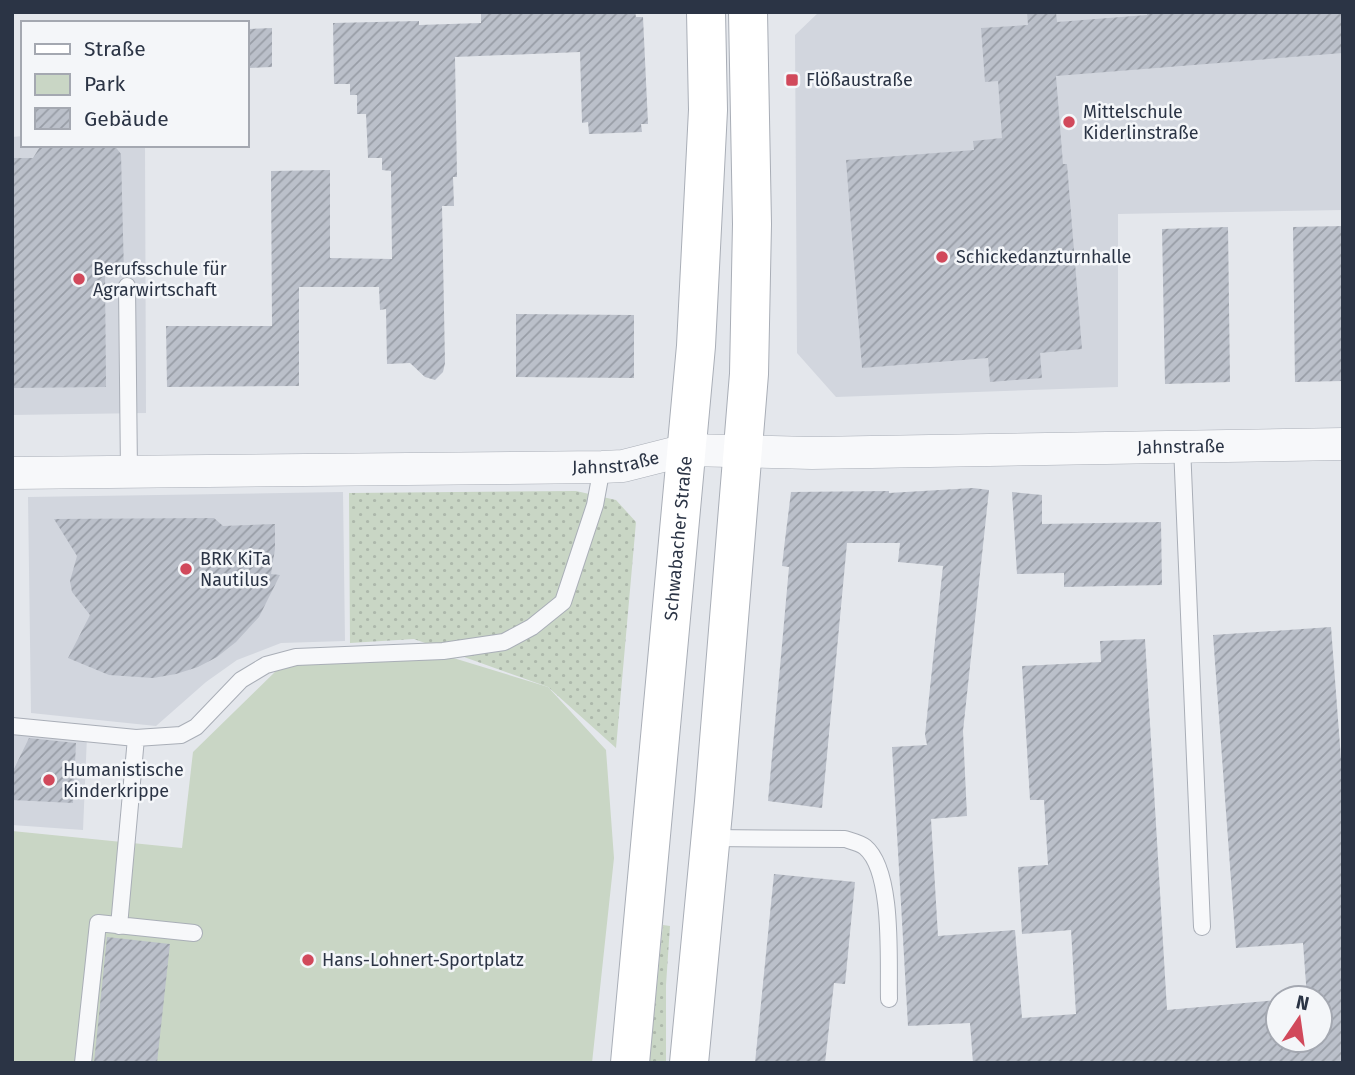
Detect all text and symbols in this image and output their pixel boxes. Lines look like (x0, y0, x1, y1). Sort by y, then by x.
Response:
legend (21, 21, 248, 147)
text: Straße (84, 36, 146, 62)
place label: Flößaustraße (806, 69, 913, 91)
text: Park (84, 71, 126, 97)
marker: Flößaustraße (784, 72, 800, 88)
place label: Mittelschule Kiderlinstraße (1083, 101, 1199, 144)
text: Gebäude (84, 106, 169, 132)
marker: Mittelschule Kiderlinstraße (1061, 114, 1077, 130)
place label: Schickedanzturnhalle (956, 246, 1131, 268)
marker: Schickedanzturnhalle (934, 249, 950, 265)
place label: Berufsschule für Agrarwirtschaft (93, 258, 227, 301)
marker: Berufsschule für Agrarwirtschaft (71, 271, 87, 287)
street label: Jahnstraße (1137, 435, 1225, 458)
street label: Jahnstraße (572, 446, 661, 478)
street label: Schwabacher Straße (660, 455, 697, 622)
place label: BRK KiTa Nautilus (200, 548, 271, 591)
marker: BRK KiTa Nautilus (178, 561, 194, 577)
place label: Humanistische Kinderkrippe (63, 759, 184, 802)
marker: Humanistische Kinderkrippe (41, 772, 57, 788)
place label: Hans-Lohnert-Sportplatz (322, 949, 524, 971)
marker: Hans-Lohnert-Sportplatz (300, 952, 316, 968)
north arrow (1264, 984, 1334, 1054)
text: N (1294, 990, 1311, 1016)

